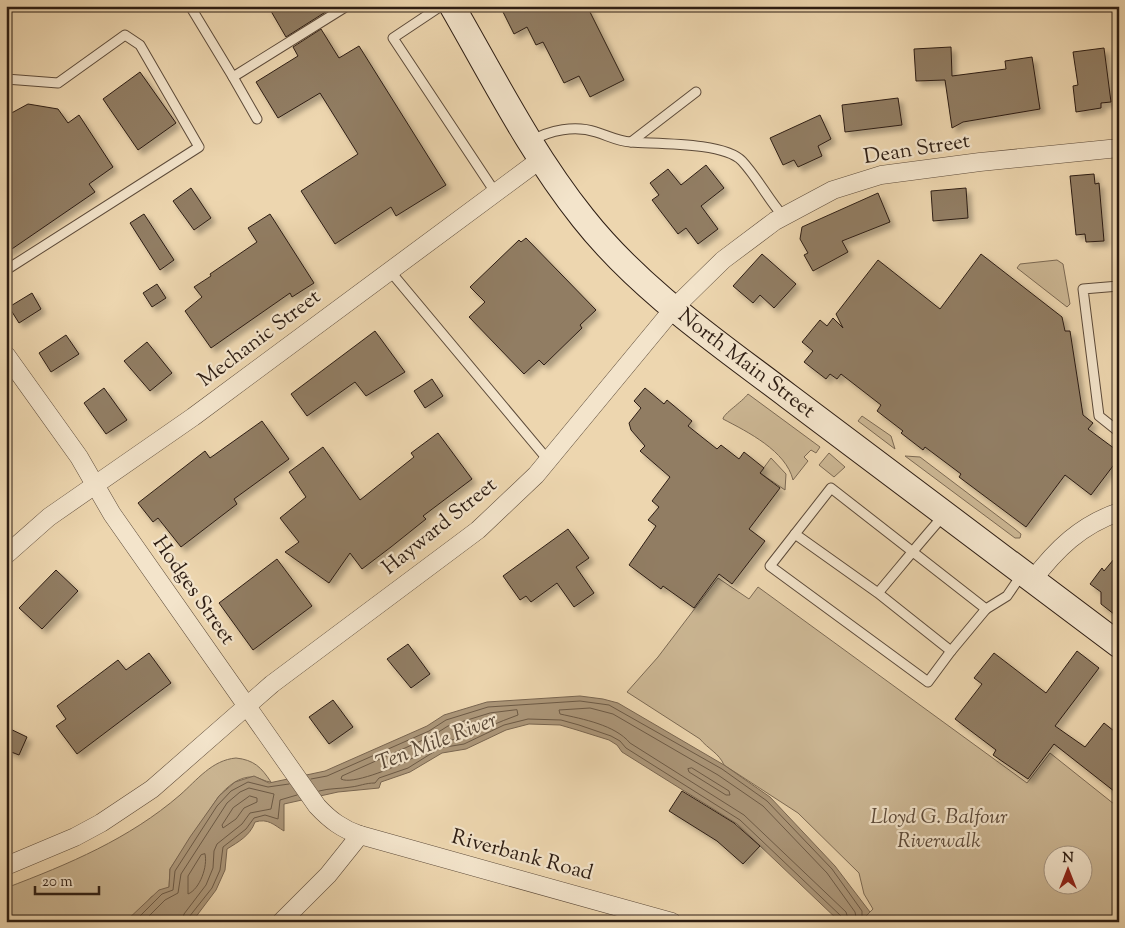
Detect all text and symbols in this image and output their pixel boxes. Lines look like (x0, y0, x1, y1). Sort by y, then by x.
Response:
street label: Dean Street (862, 127, 972, 173)
street label: Mechanic Street (192, 283, 328, 395)
street label: North Main Street (671, 302, 821, 426)
street label: Hayward Street (376, 471, 504, 583)
street label: Hodges Street (144, 531, 242, 651)
water label: Ten Mile River (372, 705, 503, 781)
park label: Lloyd G. Balfour Riverwalk (870, 803, 1008, 857)
street label: Riverbank Road (448, 823, 596, 889)
north arrow (1042, 846, 1092, 896)
text: N (1062, 849, 1074, 869)
scale bar (35, 863, 99, 895)
text: 20 m (42, 872, 73, 893)

